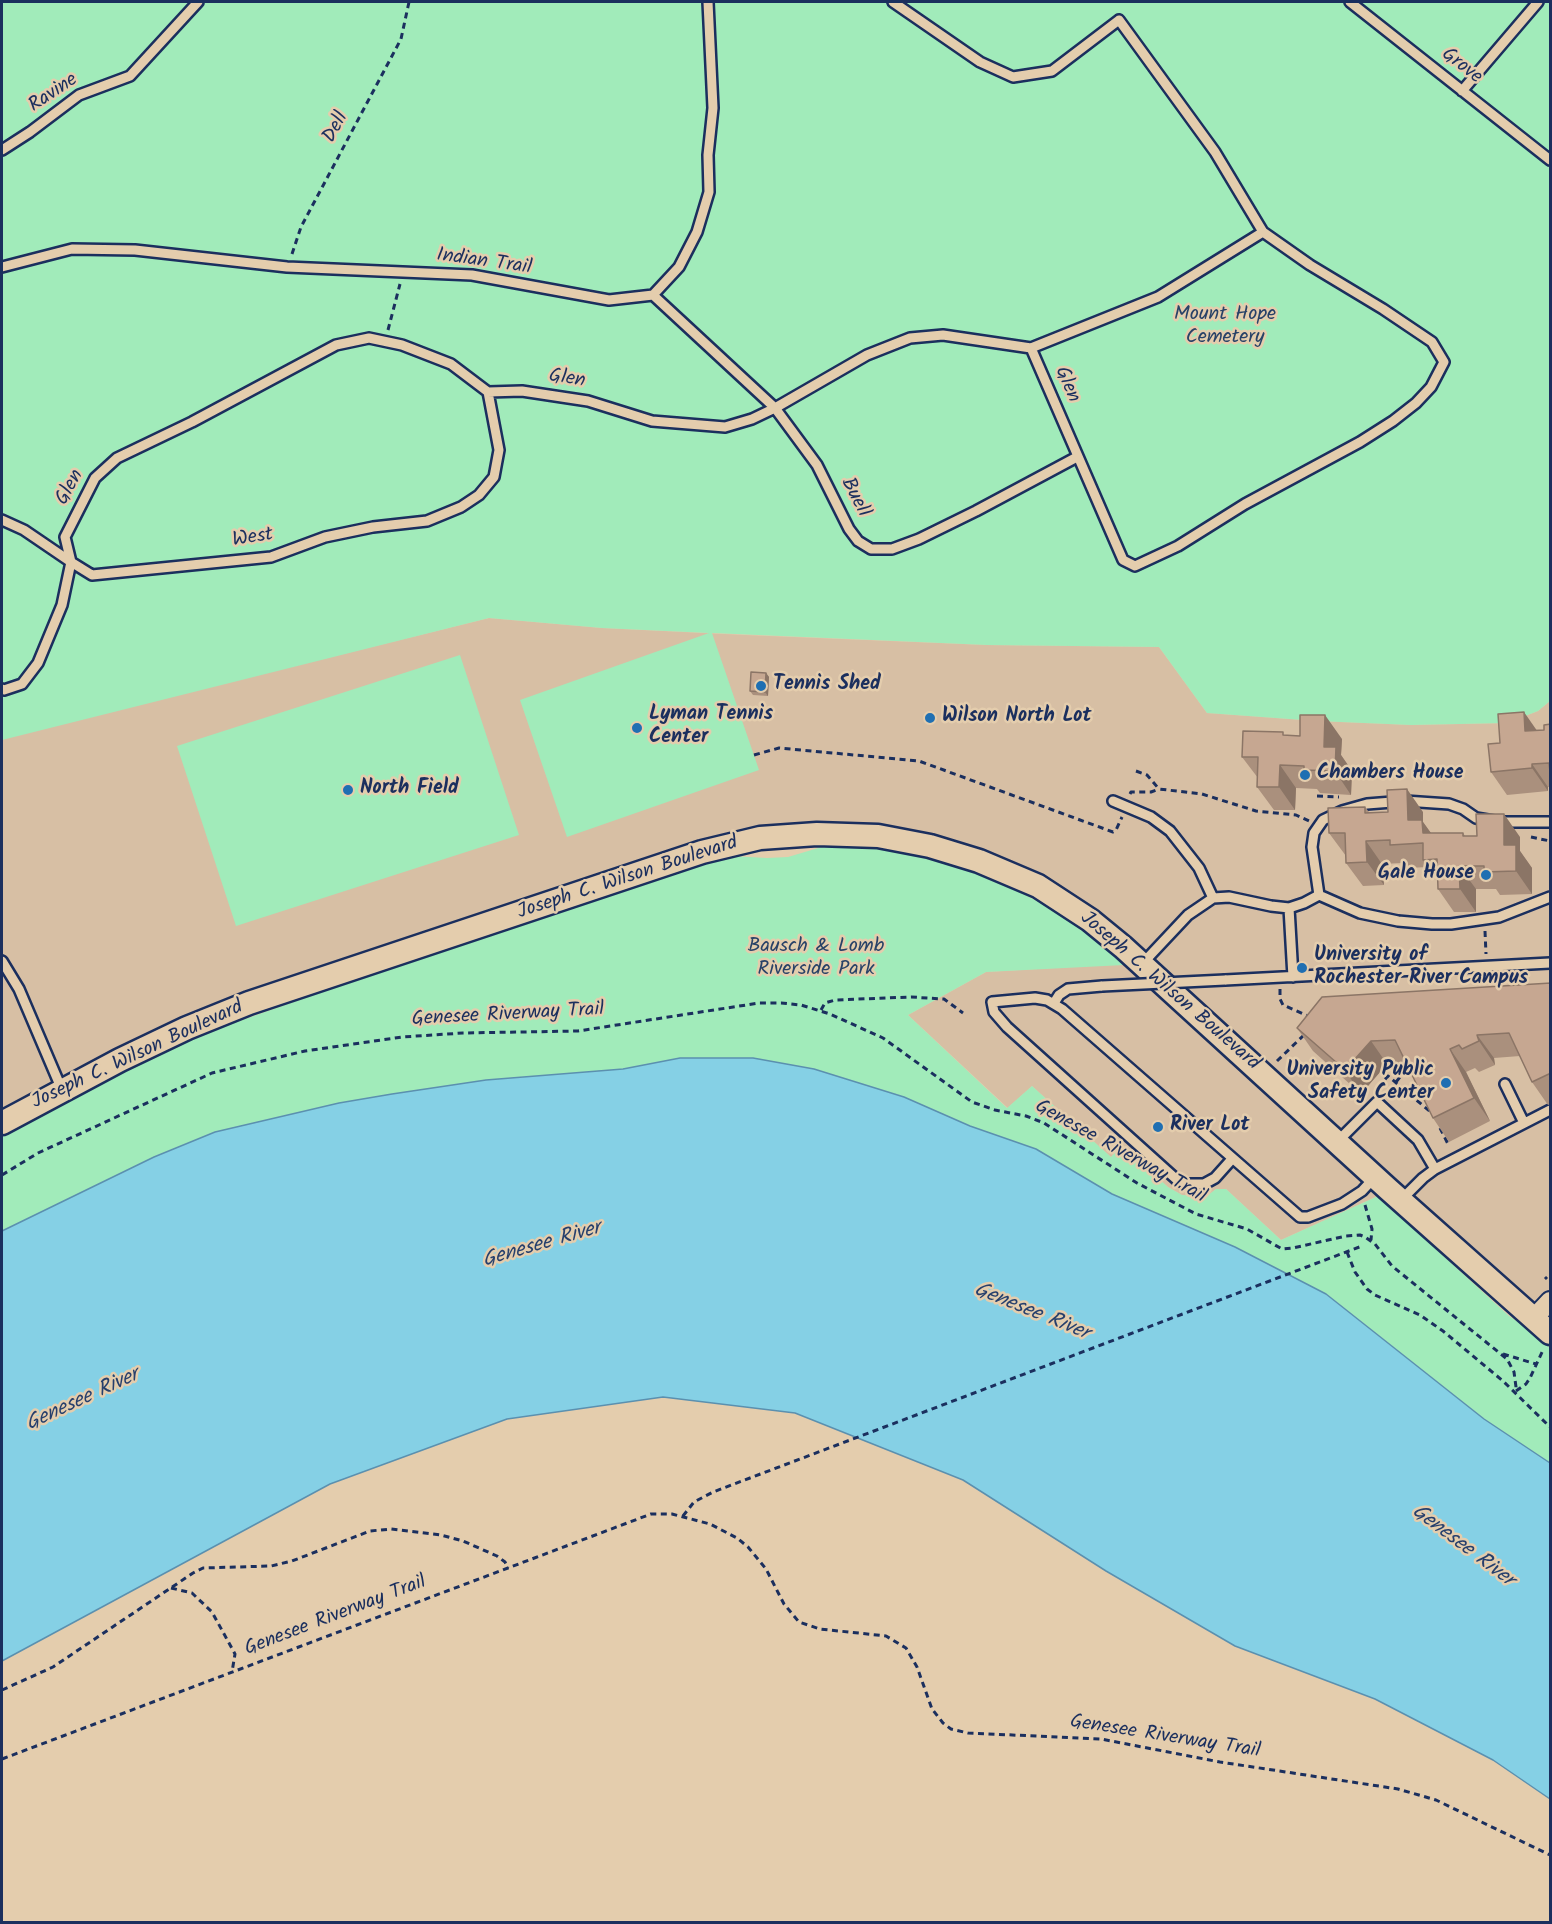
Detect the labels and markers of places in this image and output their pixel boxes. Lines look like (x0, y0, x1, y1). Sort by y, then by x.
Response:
place label: Tennis Shed (773, 674, 881, 698)
marker: Tennis Shed (754, 679, 768, 693)
place label: Lyman Tennis Center (649, 704, 773, 751)
place label: Wilson North Lot (942, 706, 1091, 730)
marker: Wilson North Lot (923, 711, 937, 725)
marker: Lyman Tennis Center (630, 721, 644, 735)
place label: Chambers House (1317, 763, 1464, 787)
marker: Chambers House (1298, 768, 1312, 782)
place label: North Field (360, 778, 459, 802)
marker: North Field (341, 783, 355, 797)
place label: Gale House (1378, 863, 1474, 887)
marker: Gale House (1479, 868, 1493, 882)
place label: University of Rochester River Campus (1314, 945, 1528, 992)
marker: University of Rochester River Campus (1295, 961, 1309, 975)
place label: University Public Safety Center (1286, 1060, 1434, 1107)
marker: University Public Safety Center (1439, 1076, 1453, 1090)
place label: River Lot (1170, 1115, 1249, 1139)
marker: River Lot (1151, 1120, 1165, 1134)

